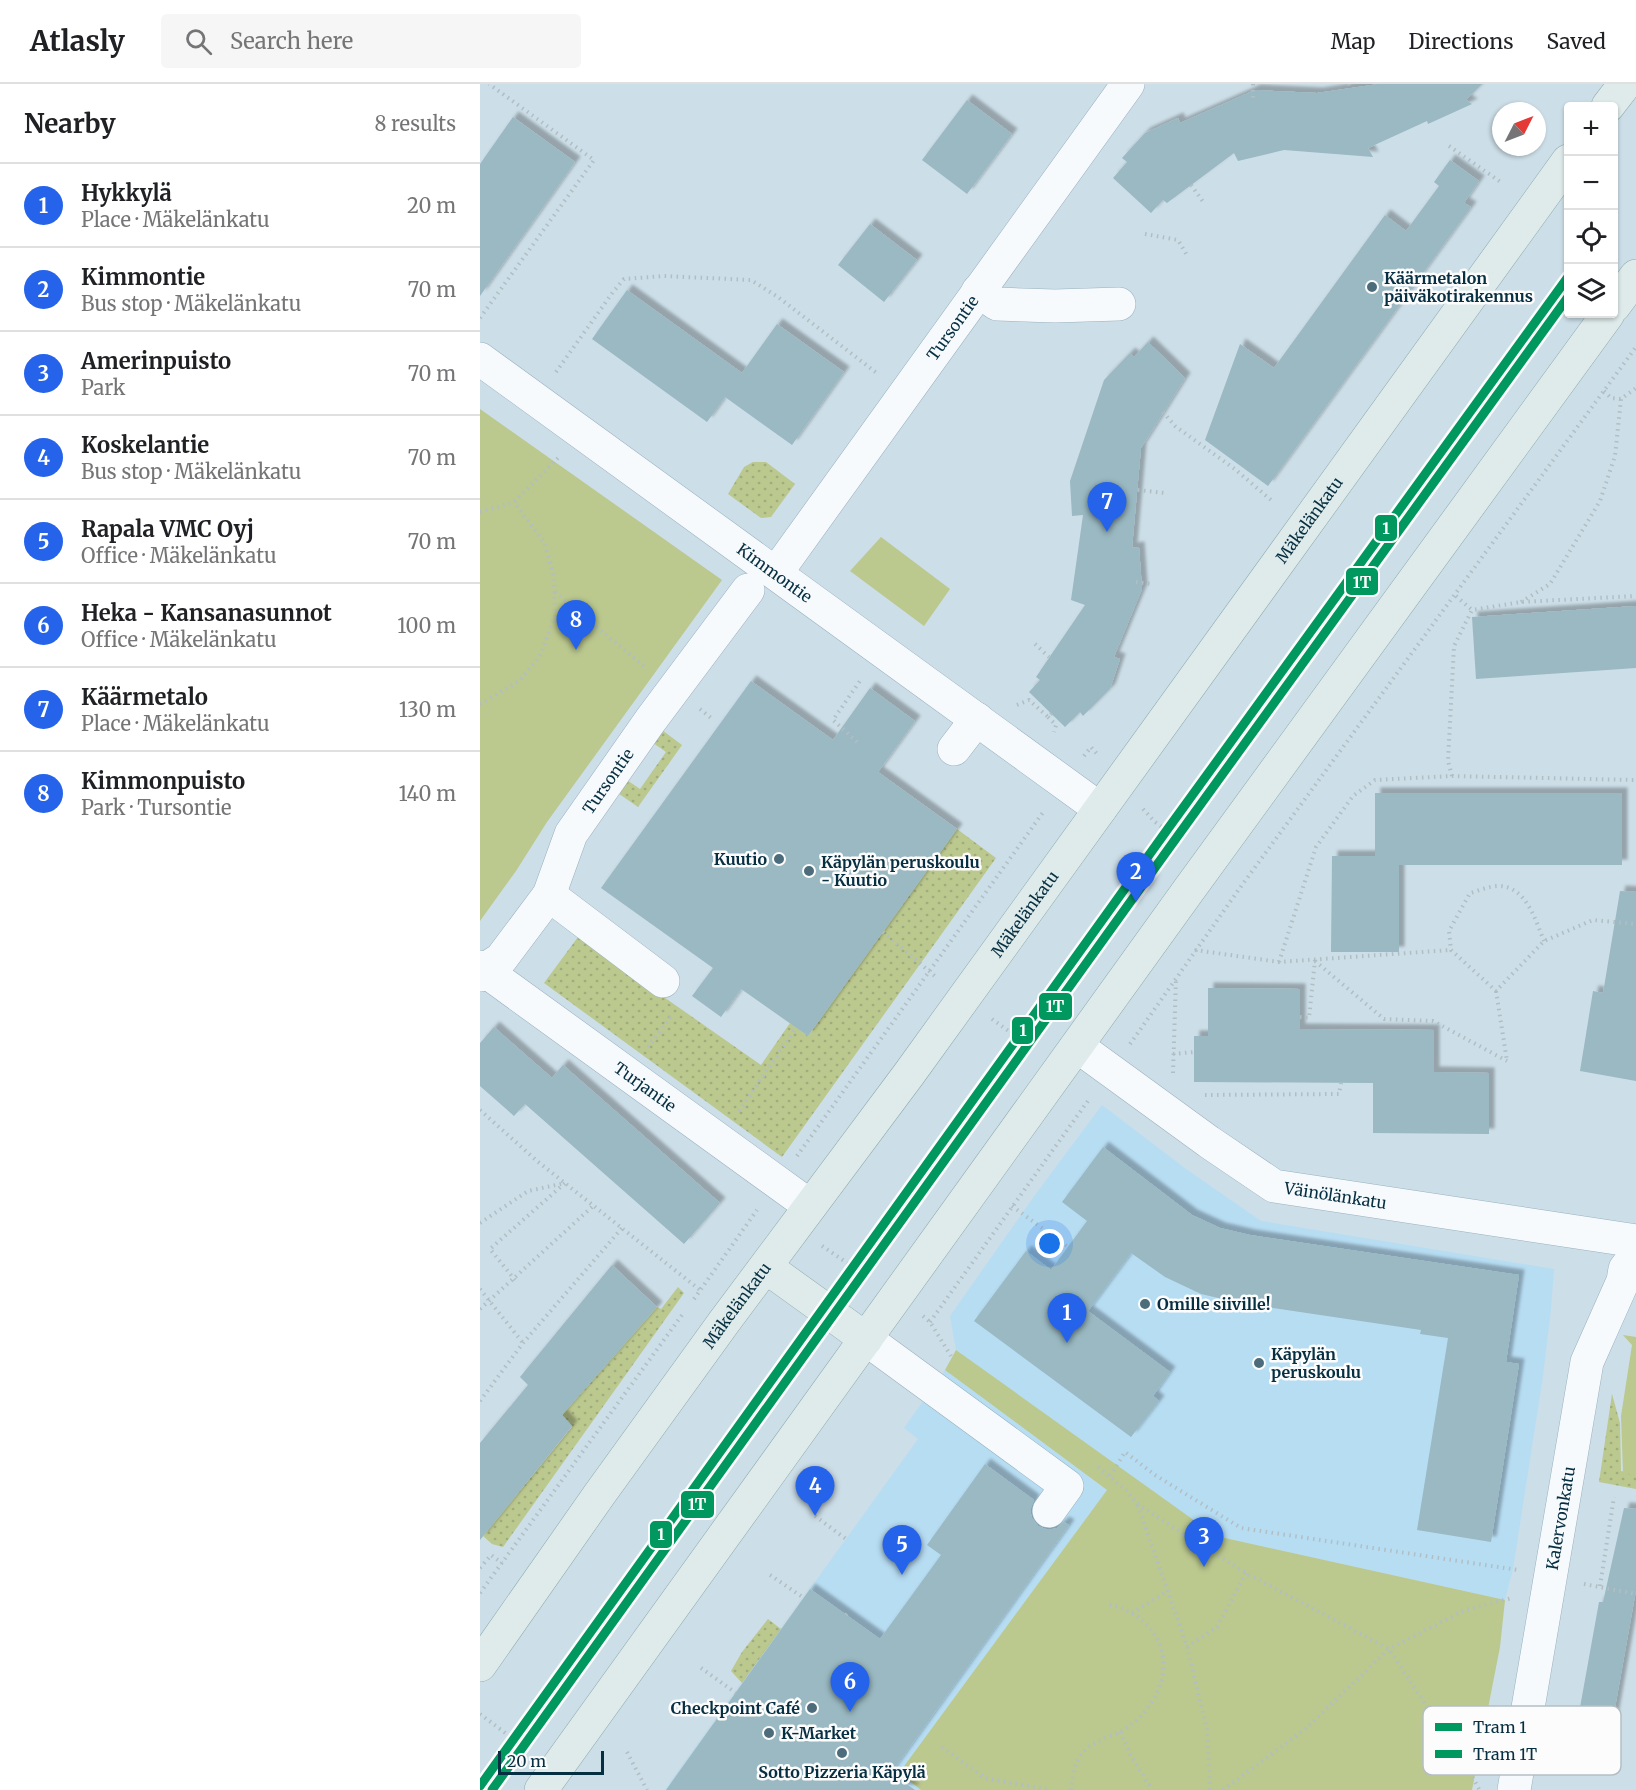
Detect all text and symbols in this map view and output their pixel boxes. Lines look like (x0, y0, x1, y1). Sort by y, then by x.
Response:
search box (161, 14, 581, 68)
text: Atlasly (30, 23, 125, 59)
icon: search (182, 25, 215, 58)
text: Search here (230, 27, 353, 55)
text: Map (1331, 28, 1375, 55)
text: Directions (1408, 28, 1513, 55)
text: Saved (1546, 28, 1606, 55)
north arrow (1492, 102, 1546, 156)
map controls (1564, 102, 1618, 318)
button: + (1564, 102, 1618, 156)
text: Nearby (24, 107, 116, 140)
text: 8 results (374, 111, 456, 136)
button: − (1564, 156, 1618, 210)
text: Hykkylä (81, 179, 172, 207)
text: 1 (39, 193, 48, 218)
text: 20 m (407, 193, 456, 218)
text: Place · Mäkelänkatu (81, 207, 270, 232)
button: locate (1564, 210, 1618, 264)
text: Kimmontie (81, 263, 205, 291)
button: layers (1564, 264, 1618, 318)
place label: Käärmetalon päiväkotirakennus (1384, 268, 1533, 306)
text: 2 (38, 277, 49, 302)
text: 70 m (408, 277, 456, 302)
marker: Käärmetalon päiväkotirakennus (1365, 280, 1379, 294)
text: Bus stop · Mäkelänkatu (81, 291, 301, 316)
street label: Tursontie (922, 291, 983, 364)
text: Amerinpuisto (81, 347, 231, 375)
text: 3 (38, 361, 49, 386)
text: 70 m (408, 361, 456, 386)
text: Park (81, 375, 125, 400)
text: Koskelantie (81, 431, 209, 459)
text: 4 (37, 445, 50, 470)
text: 70 m (408, 445, 456, 470)
text: Bus stop · Mäkelänkatu (81, 459, 301, 484)
street label: Mäkelänkatu (1271, 473, 1347, 567)
pin: 7 (1088, 482, 1126, 532)
line badge: 1 (1374, 514, 1398, 542)
text: Rapala VMC Oyj (81, 515, 254, 543)
text: 1 (1382, 518, 1390, 538)
text: 5 (38, 529, 49, 554)
text: 70 m (408, 529, 456, 554)
street label: Kimmontie (733, 539, 816, 607)
text: Office · Mäkelänkatu (81, 543, 277, 568)
line badge: 1T (1345, 567, 1379, 596)
text: 1T (1353, 572, 1372, 592)
text: Heka - Kansanasunnot (81, 599, 332, 627)
pin: 8 (556, 600, 596, 650)
text: 6 (37, 613, 50, 638)
text: 100 m (397, 613, 456, 638)
text: Office · Mäkelänkatu (81, 627, 277, 652)
text: Käärmetalo (81, 683, 208, 711)
text: 7 (38, 697, 50, 722)
text: 130 m (399, 697, 456, 722)
text: Place · Mäkelänkatu (81, 711, 270, 736)
street label: Tursontie (578, 744, 638, 818)
text: Kimmonpuisto (81, 767, 245, 795)
text: 8 (37, 781, 50, 806)
text: 140 m (399, 781, 456, 806)
text: Park · Tursontie (81, 795, 232, 820)
place label: Kuutio (714, 849, 767, 869)
marker: Kuutio (772, 852, 786, 866)
place label: Käpylän peruskoulu - Kuutio (821, 852, 980, 890)
pin: 2 (1116, 852, 1156, 902)
marker: Käpylän peruskoulu - Kuutio (802, 864, 816, 878)
street label: Mäkelänkatu (987, 867, 1063, 961)
line badge: 1T (1038, 992, 1073, 1021)
text: 1T (1046, 996, 1065, 1016)
line badge: 1 (1011, 1016, 1034, 1045)
text: 1 (1019, 1020, 1027, 1040)
street label: Turjantie (610, 1057, 680, 1116)
street label: Väinölänkatu (1282, 1178, 1388, 1213)
your location (1035, 1229, 1064, 1258)
street label: Mäkelänkatu (698, 1258, 775, 1352)
pin: 1 (1048, 1294, 1086, 1343)
place label: Omille siiville! (1157, 1294, 1270, 1314)
marker: Omille siiville! (1138, 1297, 1152, 1311)
place label: Käpylän peruskoulu (1271, 1344, 1361, 1382)
marker: Käpylän peruskoulu (1252, 1356, 1266, 1370)
street label: Kalervonkatu (1542, 1465, 1579, 1571)
pin: 4 (796, 1466, 834, 1516)
line badge: 1T (680, 1490, 715, 1519)
text: 1T (688, 1494, 707, 1514)
pin: 3 (1184, 1518, 1224, 1567)
line badge: 1 (649, 1520, 673, 1549)
text: 1 (657, 1524, 665, 1544)
pin: 5 (882, 1526, 922, 1575)
pin: 6 (830, 1662, 869, 1712)
place label: Checkpoint Café (671, 1698, 800, 1718)
marker: Checkpoint Café (805, 1701, 819, 1715)
legend (1423, 1706, 1621, 1775)
text: Tram 1 (1473, 1717, 1527, 1737)
place label: K-Market (781, 1723, 857, 1743)
marker: K-Market (762, 1726, 776, 1740)
text: Tram 1T (1473, 1744, 1537, 1764)
marker: Sotto Pizzeria Käpylä (835, 1746, 849, 1760)
scale bar (498, 1748, 604, 1776)
text: 20 m (507, 1751, 546, 1771)
place label: Sotto Pizzeria Käpylä (758, 1762, 926, 1782)

